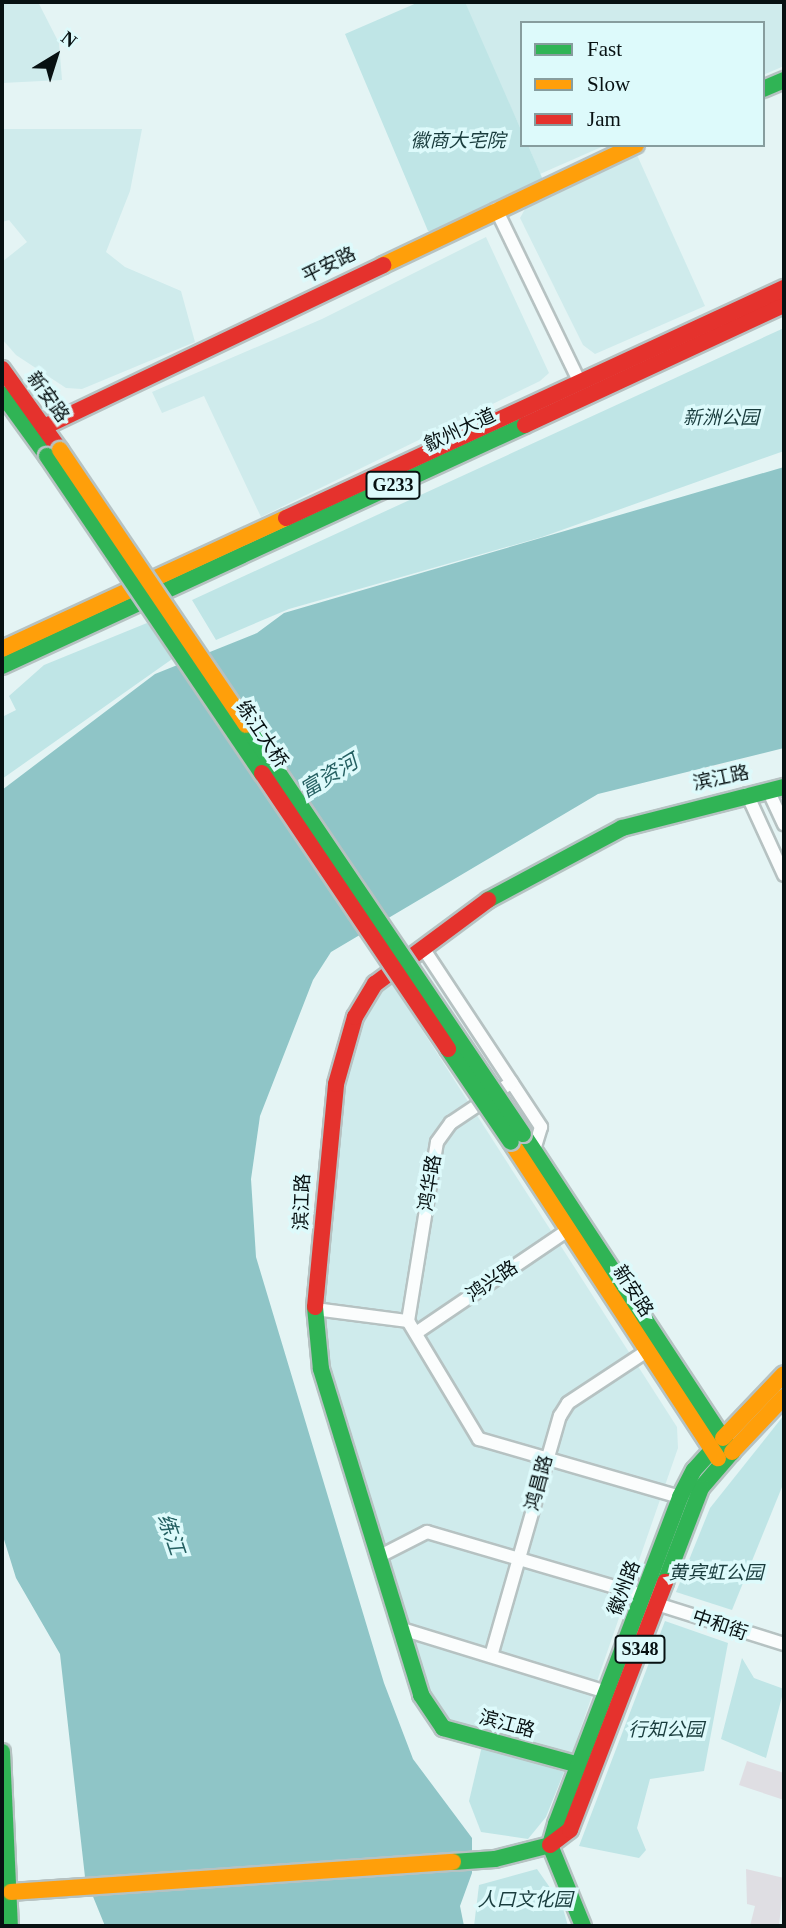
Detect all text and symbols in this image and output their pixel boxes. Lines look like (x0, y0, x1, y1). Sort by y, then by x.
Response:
north arrow (21, 21, 91, 91)
legend (520, 21, 765, 147)
text: N (57, 27, 81, 52)
text: Fast (587, 37, 622, 61)
text: Slow (587, 72, 630, 96)
text: Jam (587, 107, 621, 131)
park label: 徽商大宅院 (411, 130, 505, 152)
street label: 平安路 (298, 242, 360, 288)
street label: 新安路 (22, 367, 74, 427)
street label: 歙州大道 (421, 404, 499, 456)
park label: 新洲公园 (683, 407, 759, 429)
road number: G233 (365, 471, 421, 500)
street label: 练江大桥 (231, 696, 293, 772)
water label: 富资河 (296, 749, 362, 803)
street label: 滨江路 (691, 761, 751, 795)
street label: 鸿华路 (414, 1153, 446, 1213)
street label: 滨江路 (290, 1173, 314, 1231)
street label: 鸿兴路 (462, 1256, 522, 1306)
street label: 新安路 (608, 1261, 658, 1321)
street label: 鸿昌路 (521, 1453, 557, 1513)
water label: 练江 (152, 1510, 190, 1558)
street label: 徽州路 (603, 1557, 645, 1619)
park label: 黄宾虹公园 (669, 1562, 763, 1584)
street label: 中和街 (689, 1605, 751, 1645)
road number: S348 (614, 1634, 666, 1664)
street label: 滨江路 (477, 1706, 537, 1742)
park label: 行知公园 (628, 1719, 704, 1741)
park label: 人口文化园 (478, 1889, 572, 1911)

